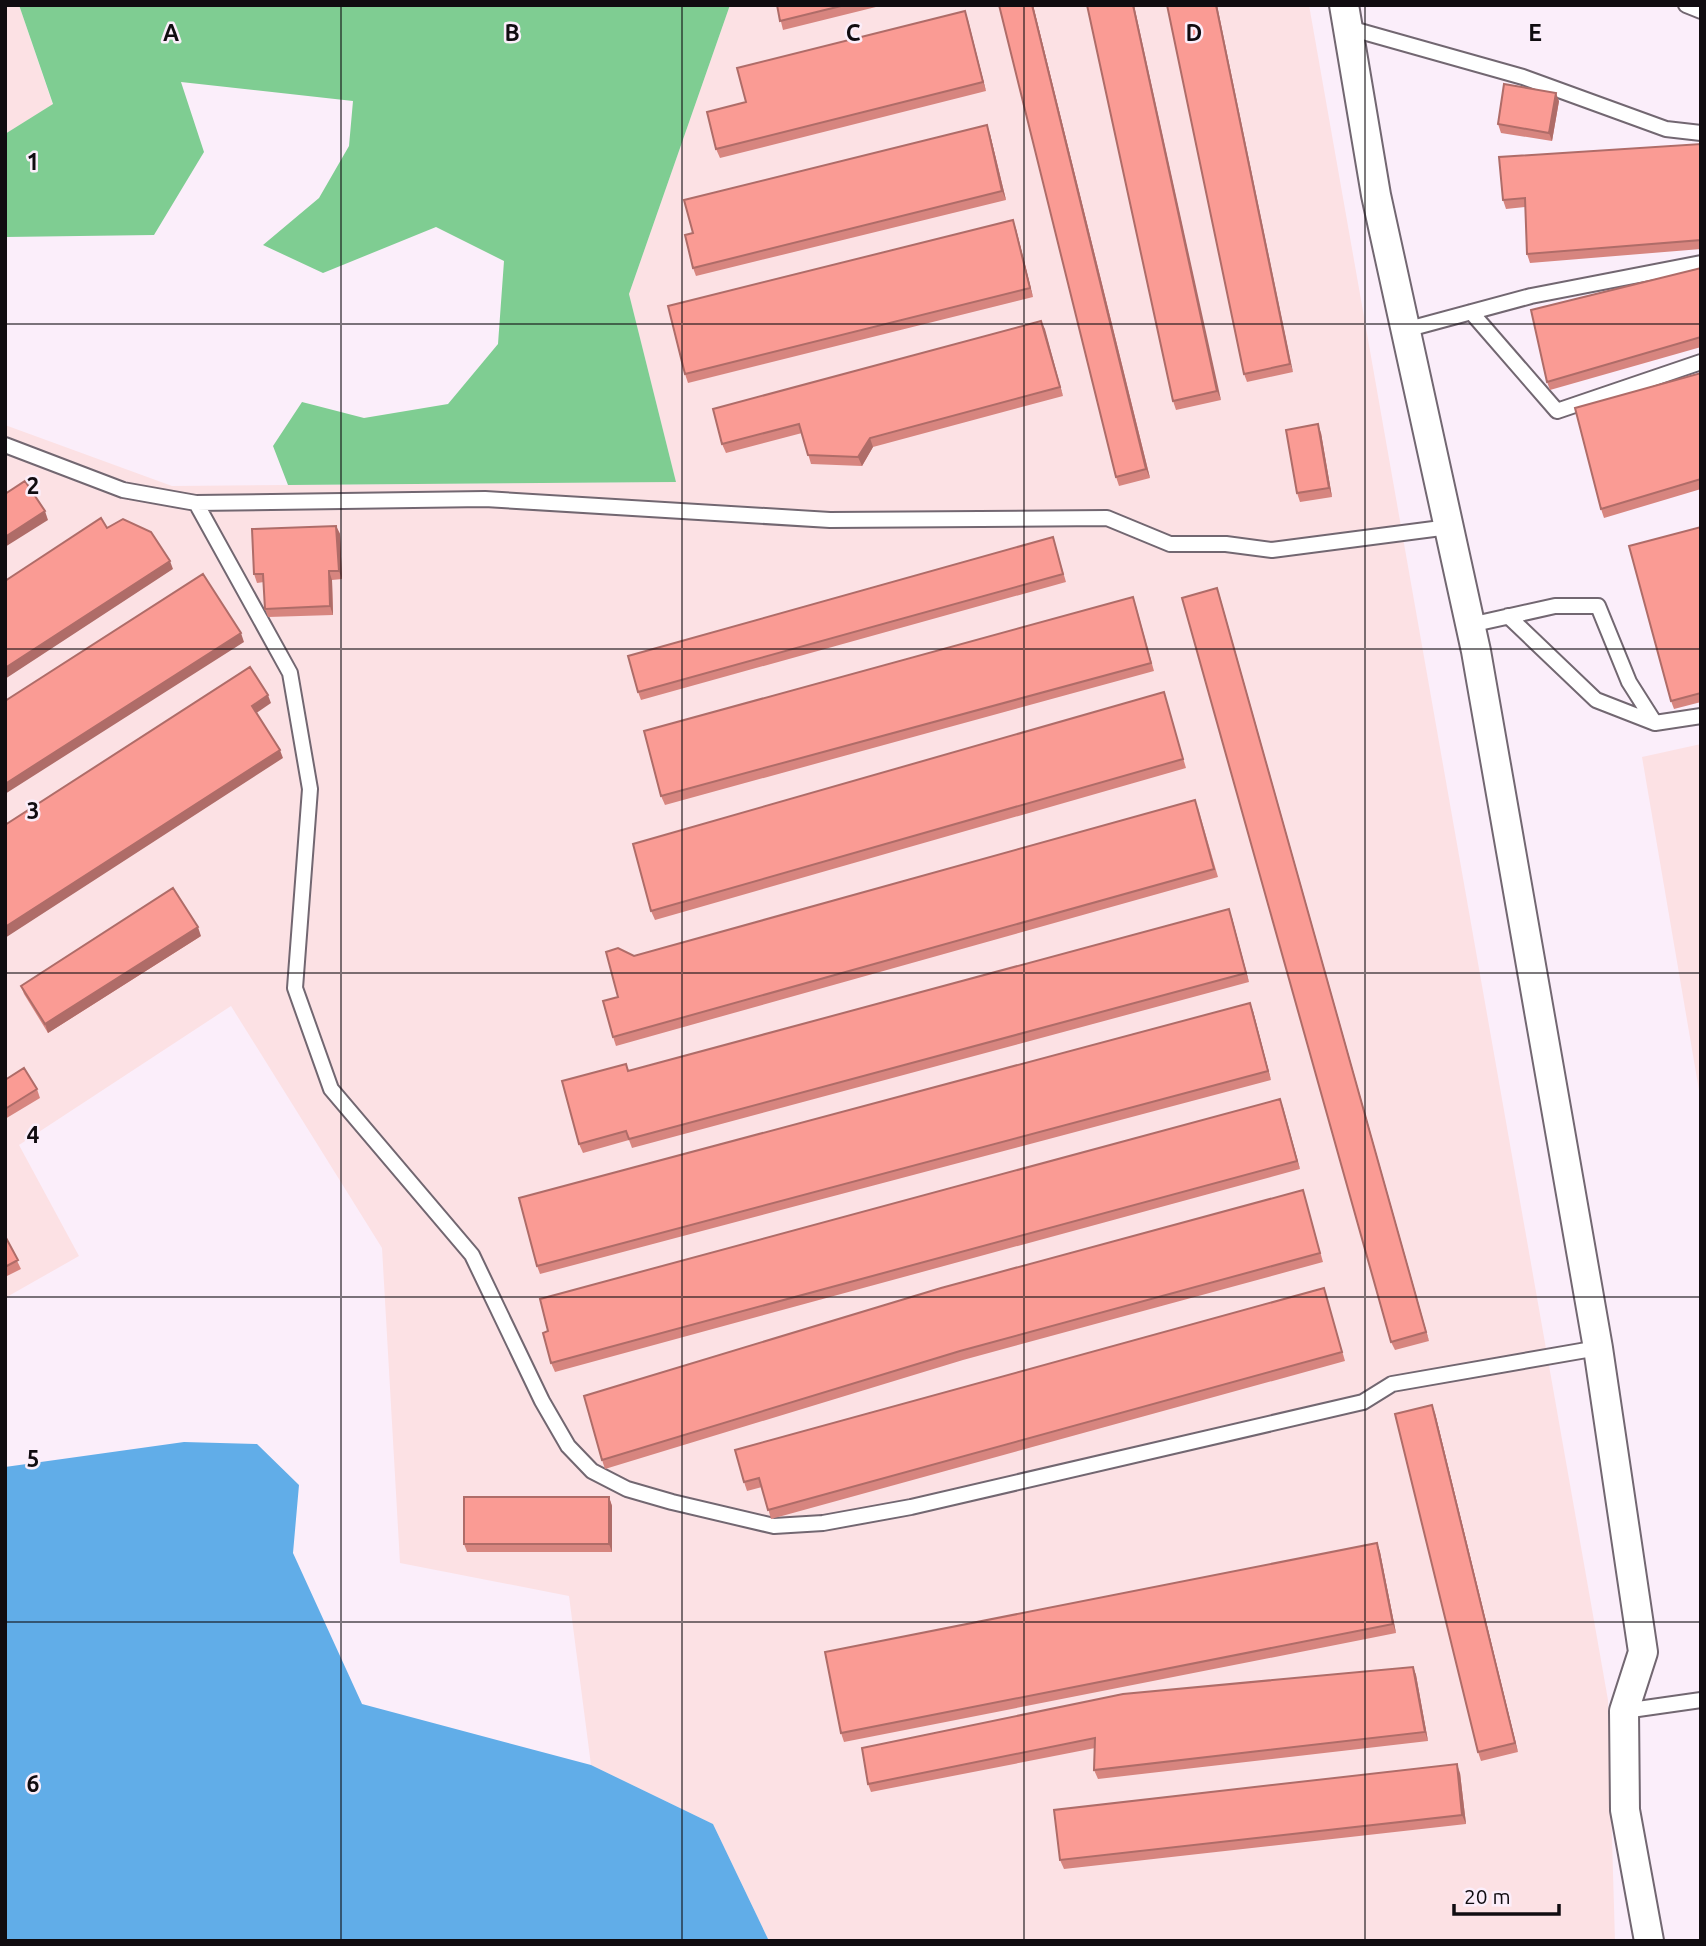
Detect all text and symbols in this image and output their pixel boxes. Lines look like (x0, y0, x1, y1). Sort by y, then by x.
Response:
text: A (163, 20, 179, 45)
text: B (504, 20, 520, 45)
text: C (846, 20, 861, 45)
text: D (1186, 20, 1202, 45)
text: E (1528, 20, 1542, 45)
text: 1 (27, 149, 39, 174)
text: 2 (27, 473, 39, 498)
text: 3 (27, 798, 39, 823)
text: 4 (27, 1122, 40, 1147)
text: 5 (27, 1446, 39, 1471)
text: 6 (27, 1771, 40, 1796)
scale bar (1454, 1872, 1559, 1916)
text: 20 m (1464, 1884, 1511, 1908)

